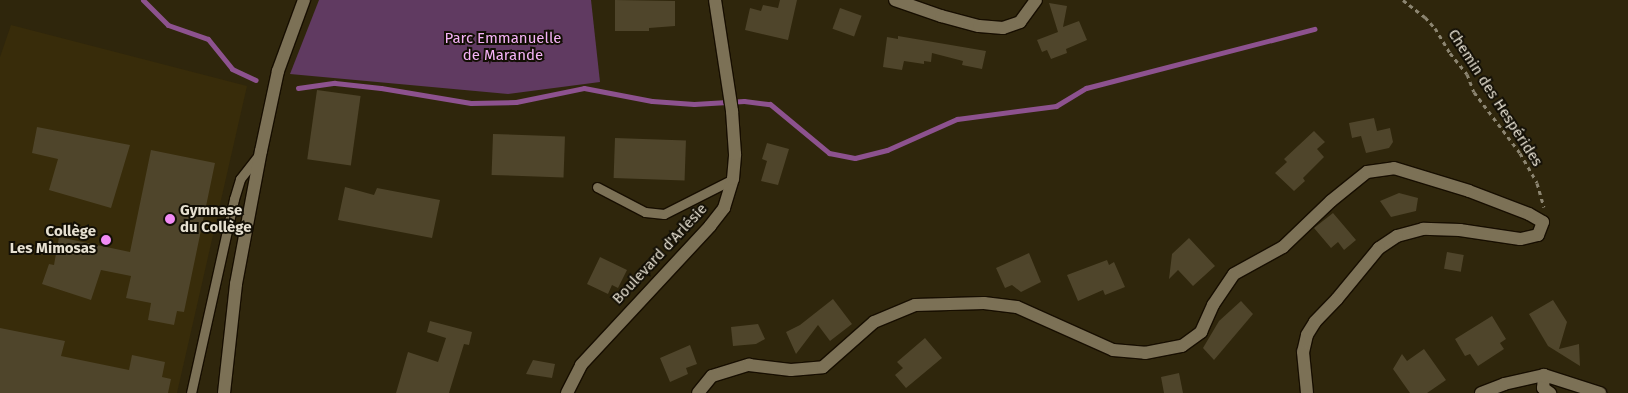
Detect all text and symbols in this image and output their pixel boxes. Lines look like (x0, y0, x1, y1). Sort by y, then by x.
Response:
street label: Chemin des Hespérides (1444, 26, 1546, 170)
park label: Parc Emmanuelle de Marande (445, 29, 561, 64)
street label: Boulevard d'Arlésie (609, 200, 711, 308)
place label: Gymnase du Collège (180, 201, 252, 236)
marker: Gymnase du Collège (164, 213, 176, 225)
place label: Collège Les Mimosas (10, 222, 96, 257)
marker: Collège Les Mimosas (100, 234, 112, 246)

